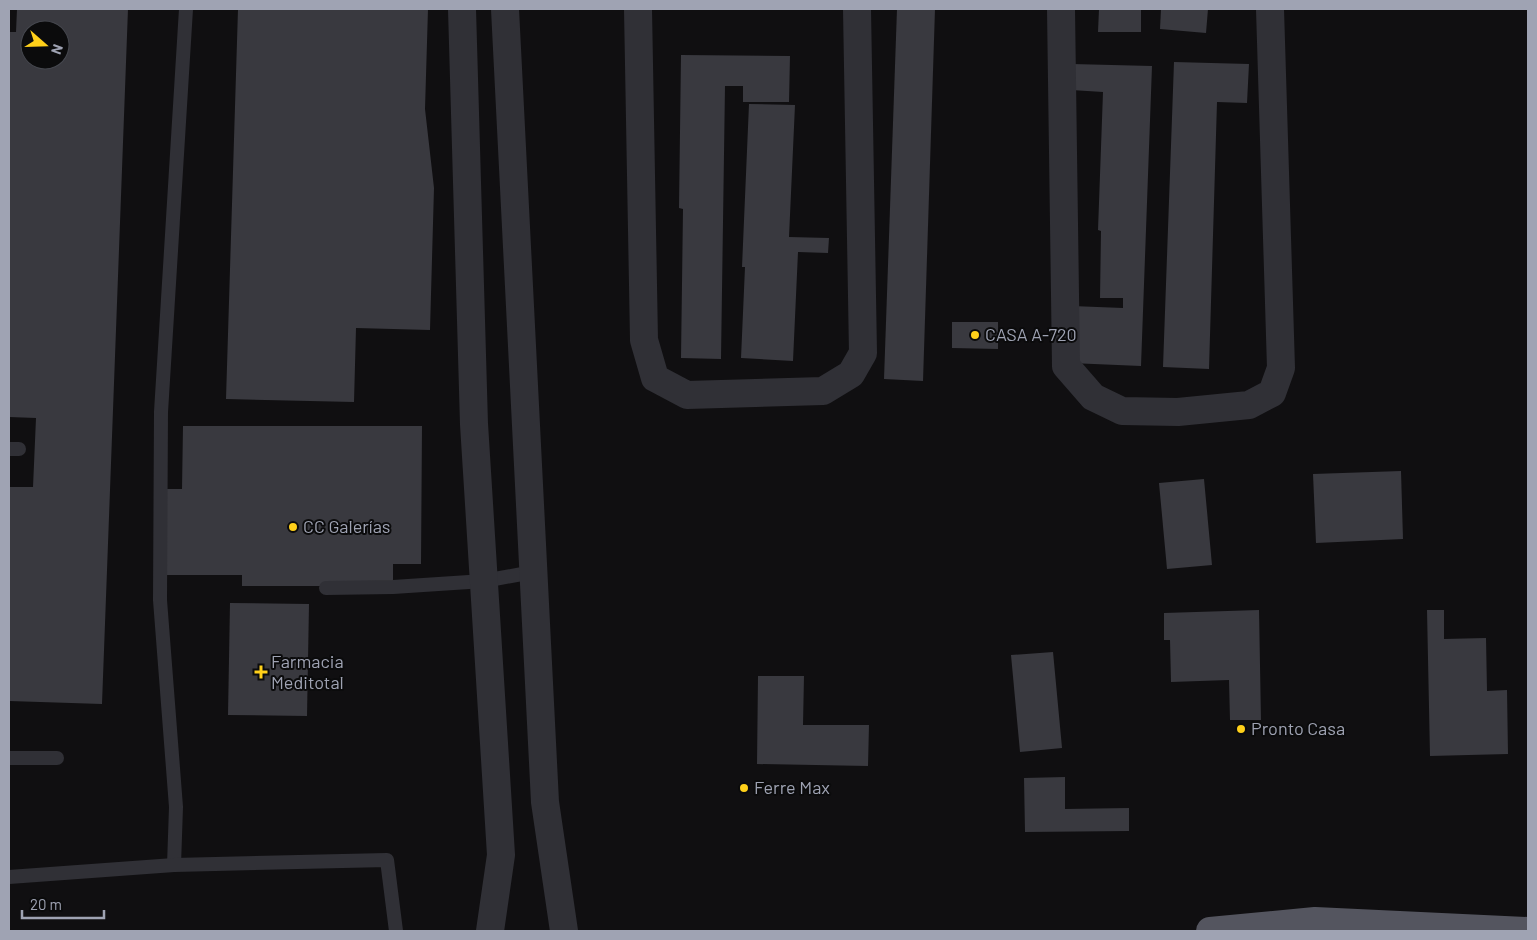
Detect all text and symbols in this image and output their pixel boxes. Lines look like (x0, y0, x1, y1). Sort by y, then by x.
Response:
north arrow (20, 20, 70, 70)
text: N (48, 42, 67, 57)
place label: CASA A-720 (985, 323, 1077, 345)
marker: CASA A-720 (969, 329, 981, 341)
place label: CC Galerías (303, 515, 391, 537)
marker: CC Galerías (287, 521, 299, 533)
place label: Farmacia Meditotal (271, 650, 344, 693)
marker: Farmacia Meditotal (255, 666, 267, 678)
place label: Pronto Casa (1251, 717, 1345, 739)
marker: Pronto Casa (1235, 723, 1247, 735)
place label: Ferre Max (754, 776, 830, 798)
marker: Ferre Max (738, 782, 750, 794)
scale bar (22, 888, 105, 920)
text: 20 m (30, 895, 62, 913)

